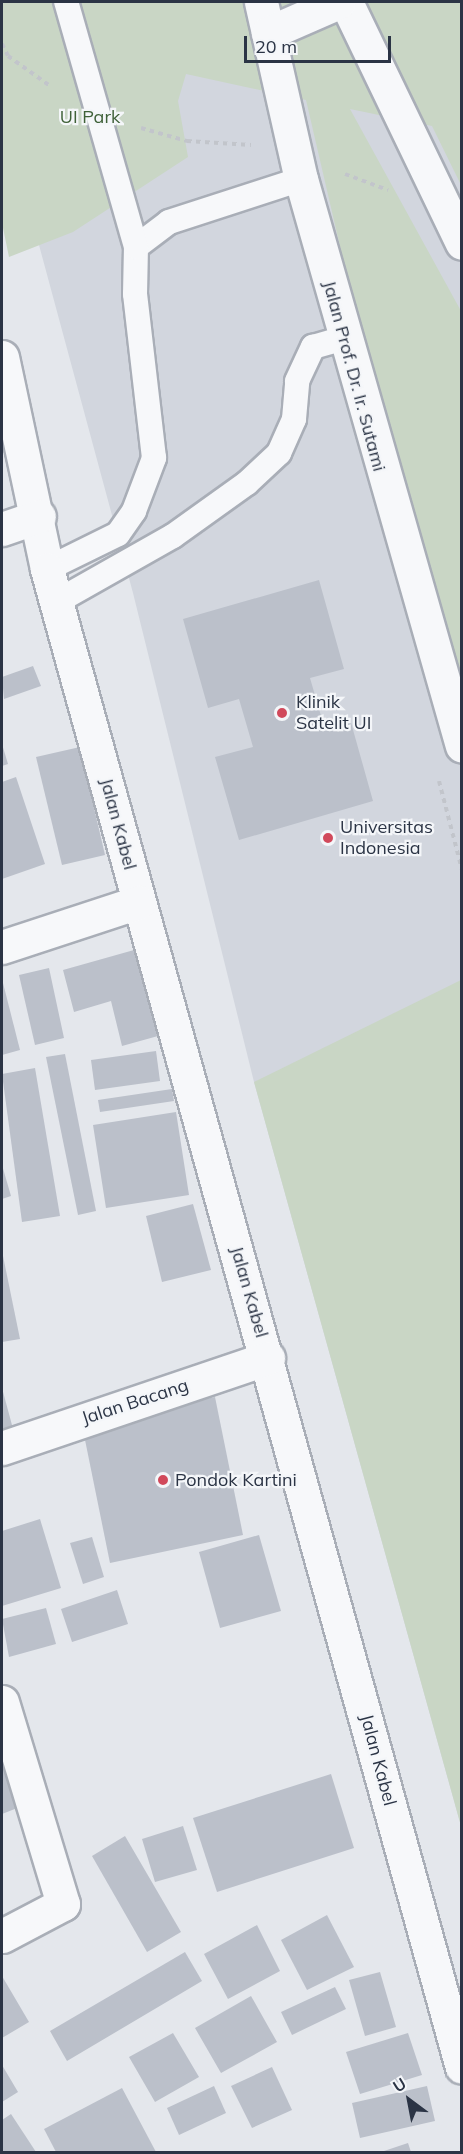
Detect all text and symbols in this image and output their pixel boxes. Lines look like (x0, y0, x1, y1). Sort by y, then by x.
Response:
scale bar (247, 24, 394, 62)
text: 20 m (255, 35, 297, 58)
park label: UI Park (60, 106, 120, 128)
street label: Jalan Prof. Dr. Ir. Sutami (318, 278, 390, 474)
place label: Klinik Satelit UI (296, 692, 371, 734)
marker: Klinik Satelit UI (273, 704, 291, 722)
street label: Jalan Kabel (95, 776, 141, 872)
place label: Universitas Indonesia (340, 817, 433, 860)
marker: Universitas Indonesia (321, 831, 335, 845)
street label: Jalan Kabel (226, 1244, 272, 1340)
street label: Jalan Bacang (79, 1375, 191, 1429)
place label: Pondok Kartini (175, 1469, 297, 1491)
marker: Pondok Kartini (156, 1473, 170, 1487)
street label: Jalan Kabel (355, 1712, 401, 1808)
north arrow (379, 2070, 439, 2130)
text: U (389, 2073, 410, 2096)

